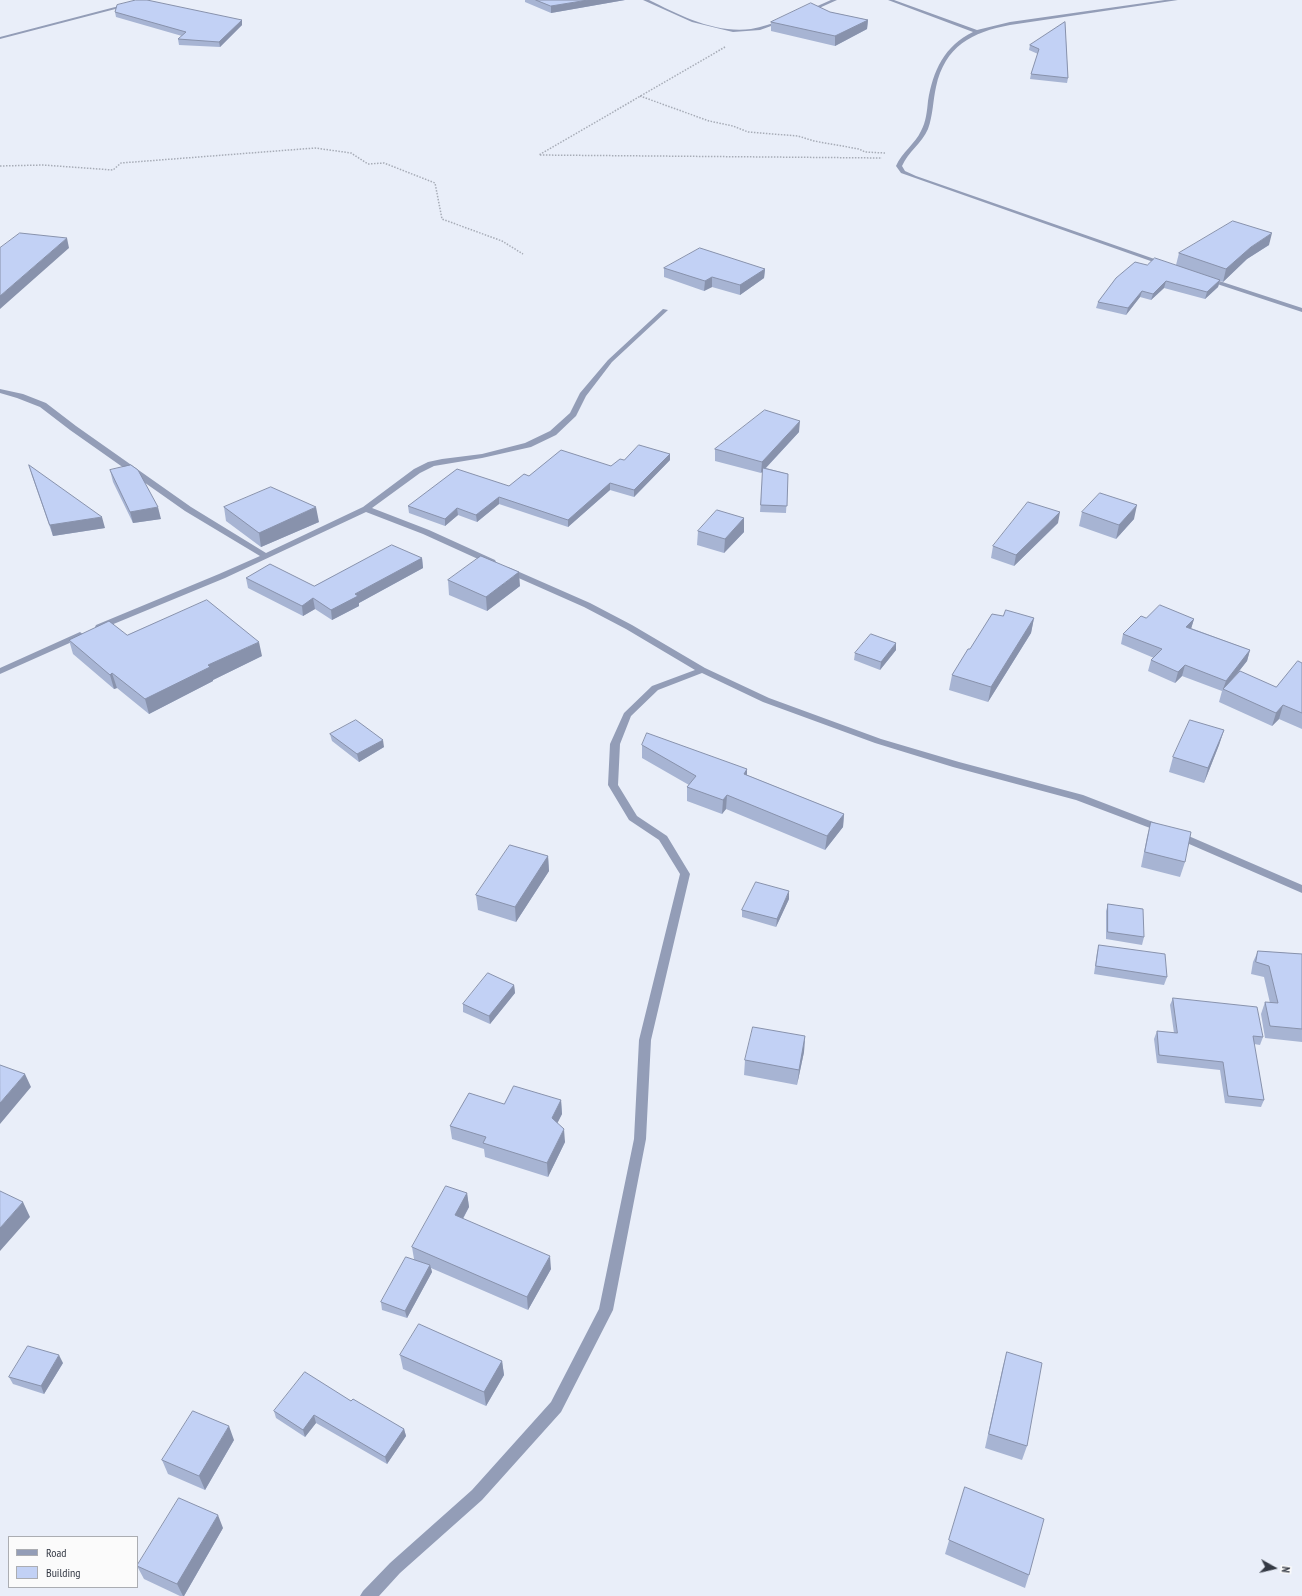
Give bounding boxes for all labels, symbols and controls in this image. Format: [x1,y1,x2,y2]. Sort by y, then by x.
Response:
legend [8,1536,138,1588]
text: Road [46,1545,66,1560]
north arrow [1254,1548,1294,1588]
text: Building [46,1565,81,1580]
text: N [1279,1566,1293,1574]

